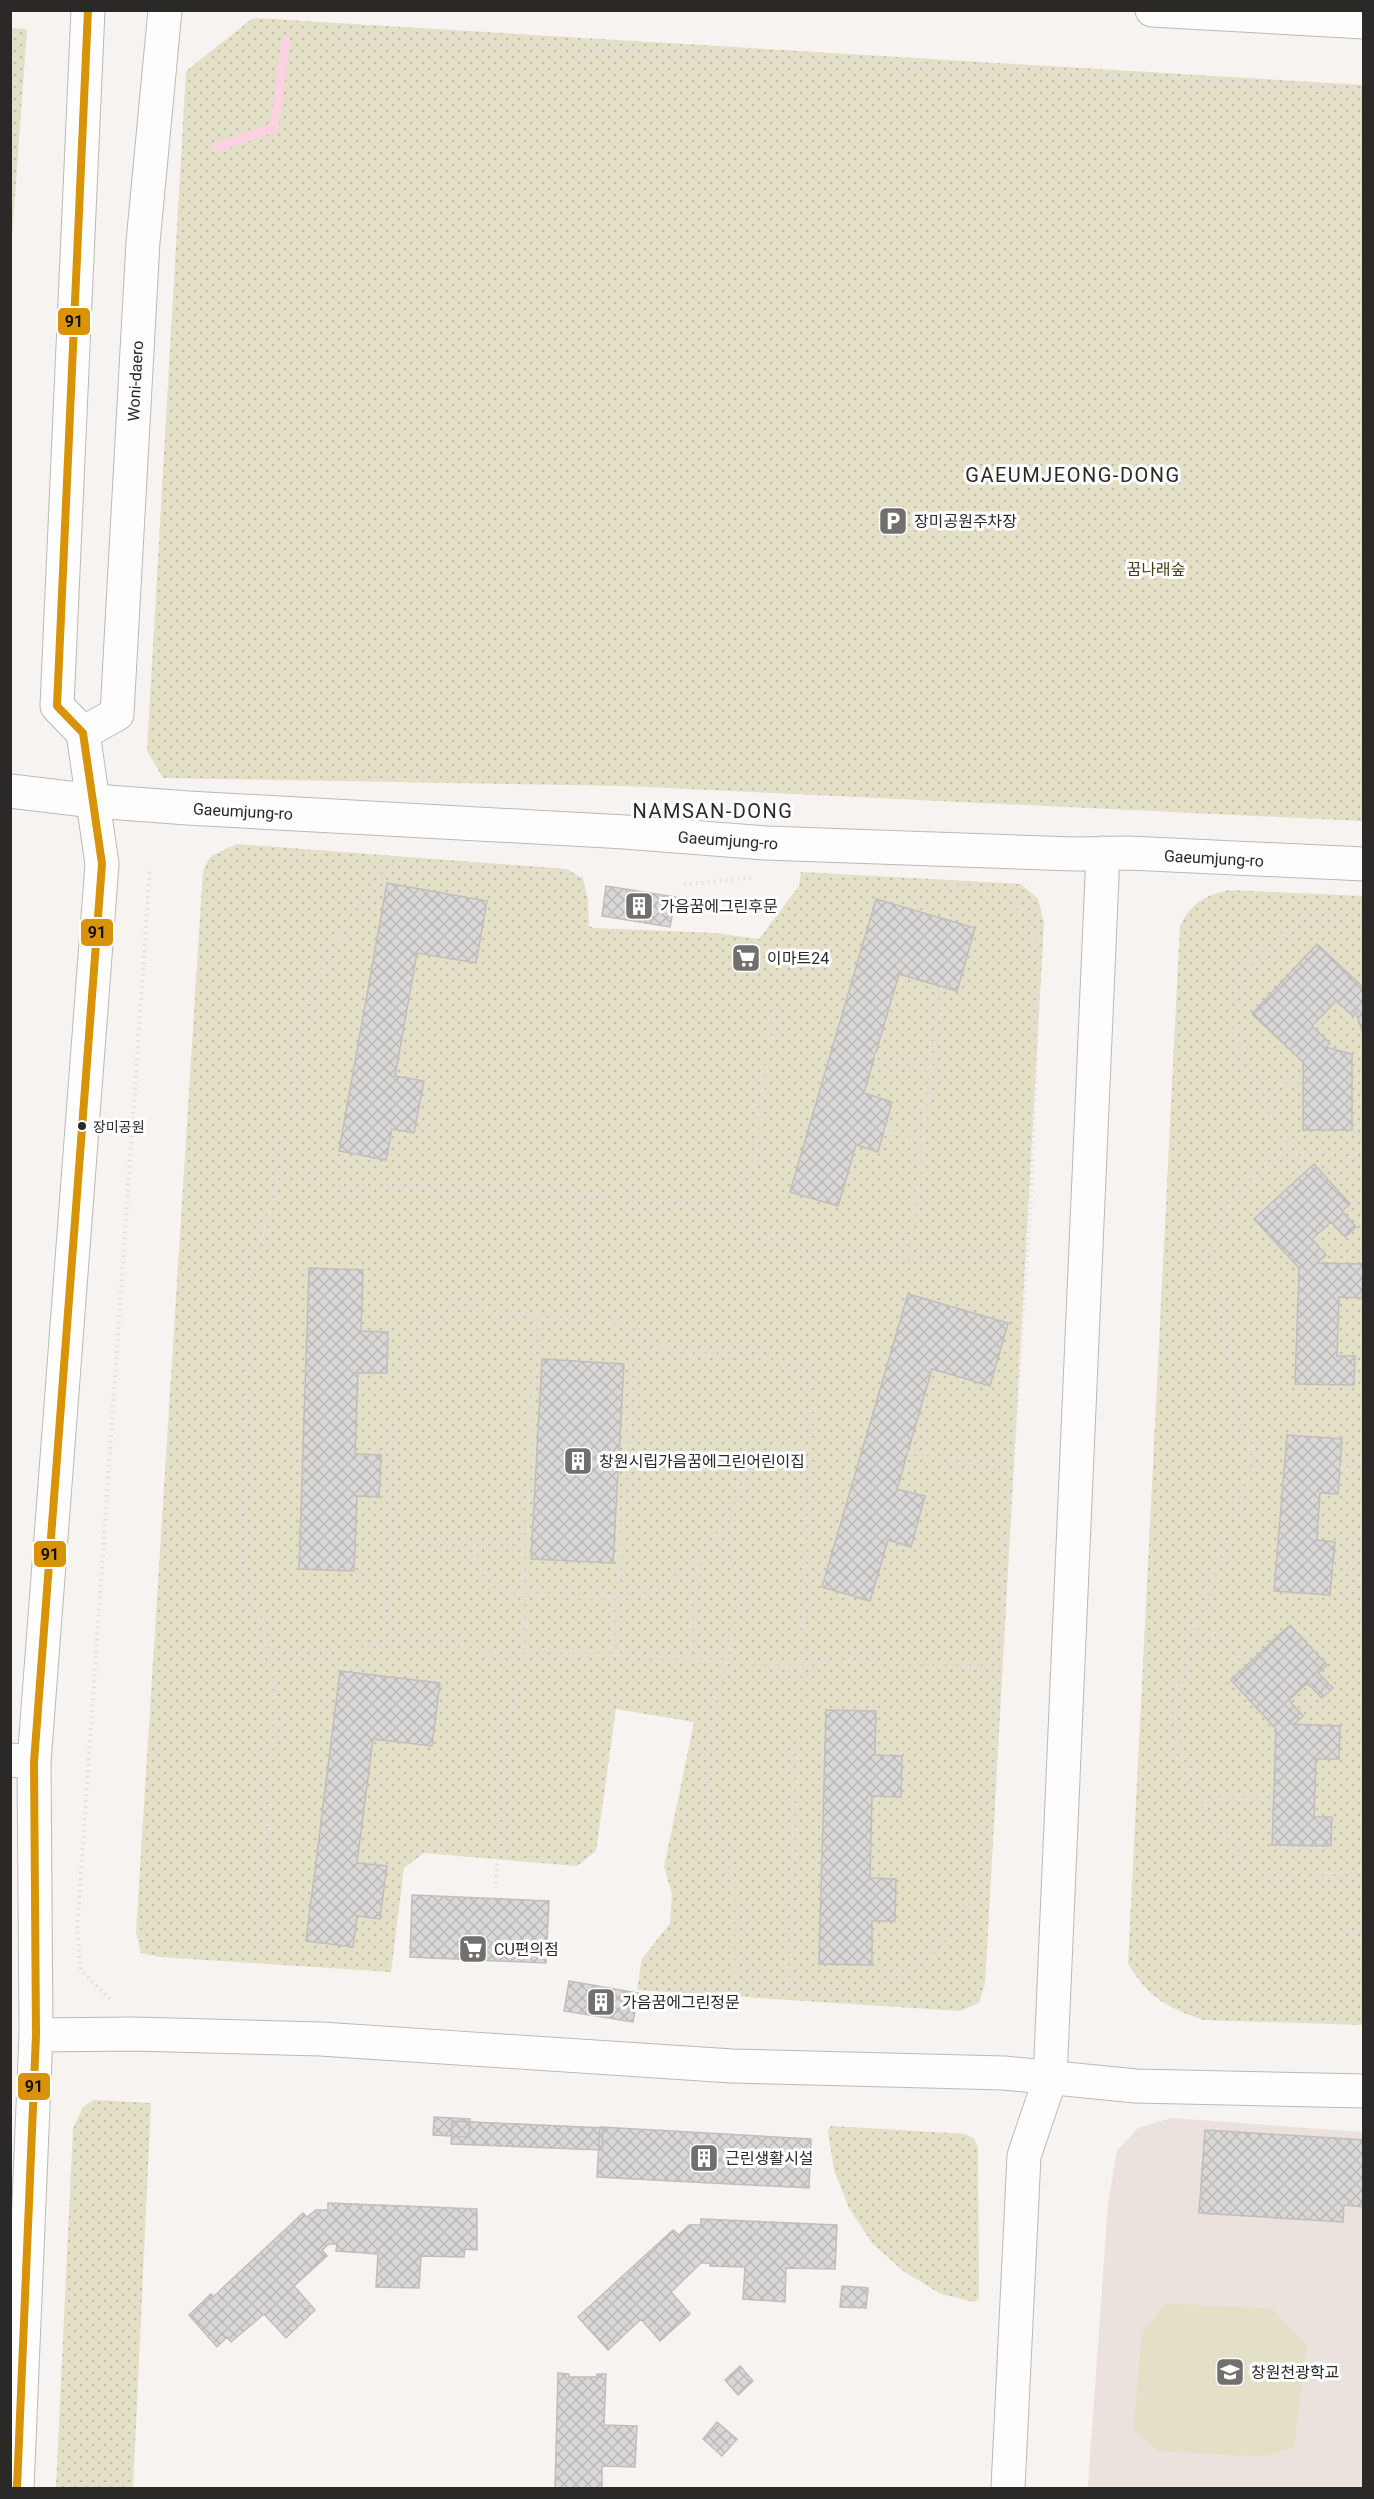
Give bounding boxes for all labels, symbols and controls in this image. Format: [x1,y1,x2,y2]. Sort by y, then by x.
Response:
line badge: 91 [57,307,91,336]
text: 91 [65,312,83,331]
street label: Woni-daero [124,340,147,422]
district label: GAEUMJEONG-DONG [965,463,1181,487]
parking icon: 장미공원주차장 [877,505,909,537]
place label: 장미공원주차장 [914,512,1017,531]
park label: 꿈나래숲 [1127,560,1185,579]
street label: Gaeumjung-ro [192,799,294,824]
district label: NAMSAN-DONG [633,799,793,823]
street label: Gaeumjung-ro [677,828,779,853]
street label: Gaeumjung-ro [1163,846,1265,871]
building icon: 가음꿈에그린후문 [623,890,655,922]
place label: 가음꿈에그린후문 [660,897,778,916]
line badge: 91 [80,918,114,947]
text: 91 [88,923,106,942]
supermarket icon: 이마트24 [730,942,762,974]
place label: 이마트24 [767,949,829,968]
place label: 장미공원 [93,1119,145,1135]
marker: 장미공원 [76,1120,88,1132]
building icon: 창원시립가음꿈에그린어린이집 [562,1445,594,1477]
place label: 창원시립가음꿈에그린어린이집 [599,1452,805,1471]
line badge: 91 [33,1540,67,1568]
text: 91 [41,1545,59,1564]
supermarket icon: CU편의점 [457,1933,489,1965]
place label: CU편의점 [494,1940,559,1959]
building icon: 가음꿈에그린정문 [585,1986,617,2018]
place label: 가음꿈에그린정문 [622,1993,740,2012]
line badge: 91 [17,2072,51,2101]
text: 91 [25,2077,43,2096]
building icon: 근린생활시설 [688,2142,720,2174]
place label: 근린생활시설 [725,2149,813,2168]
school or university icon: 창원천광학교 [1214,2356,1246,2388]
place label: 창원천광학교 [1251,2363,1339,2382]

